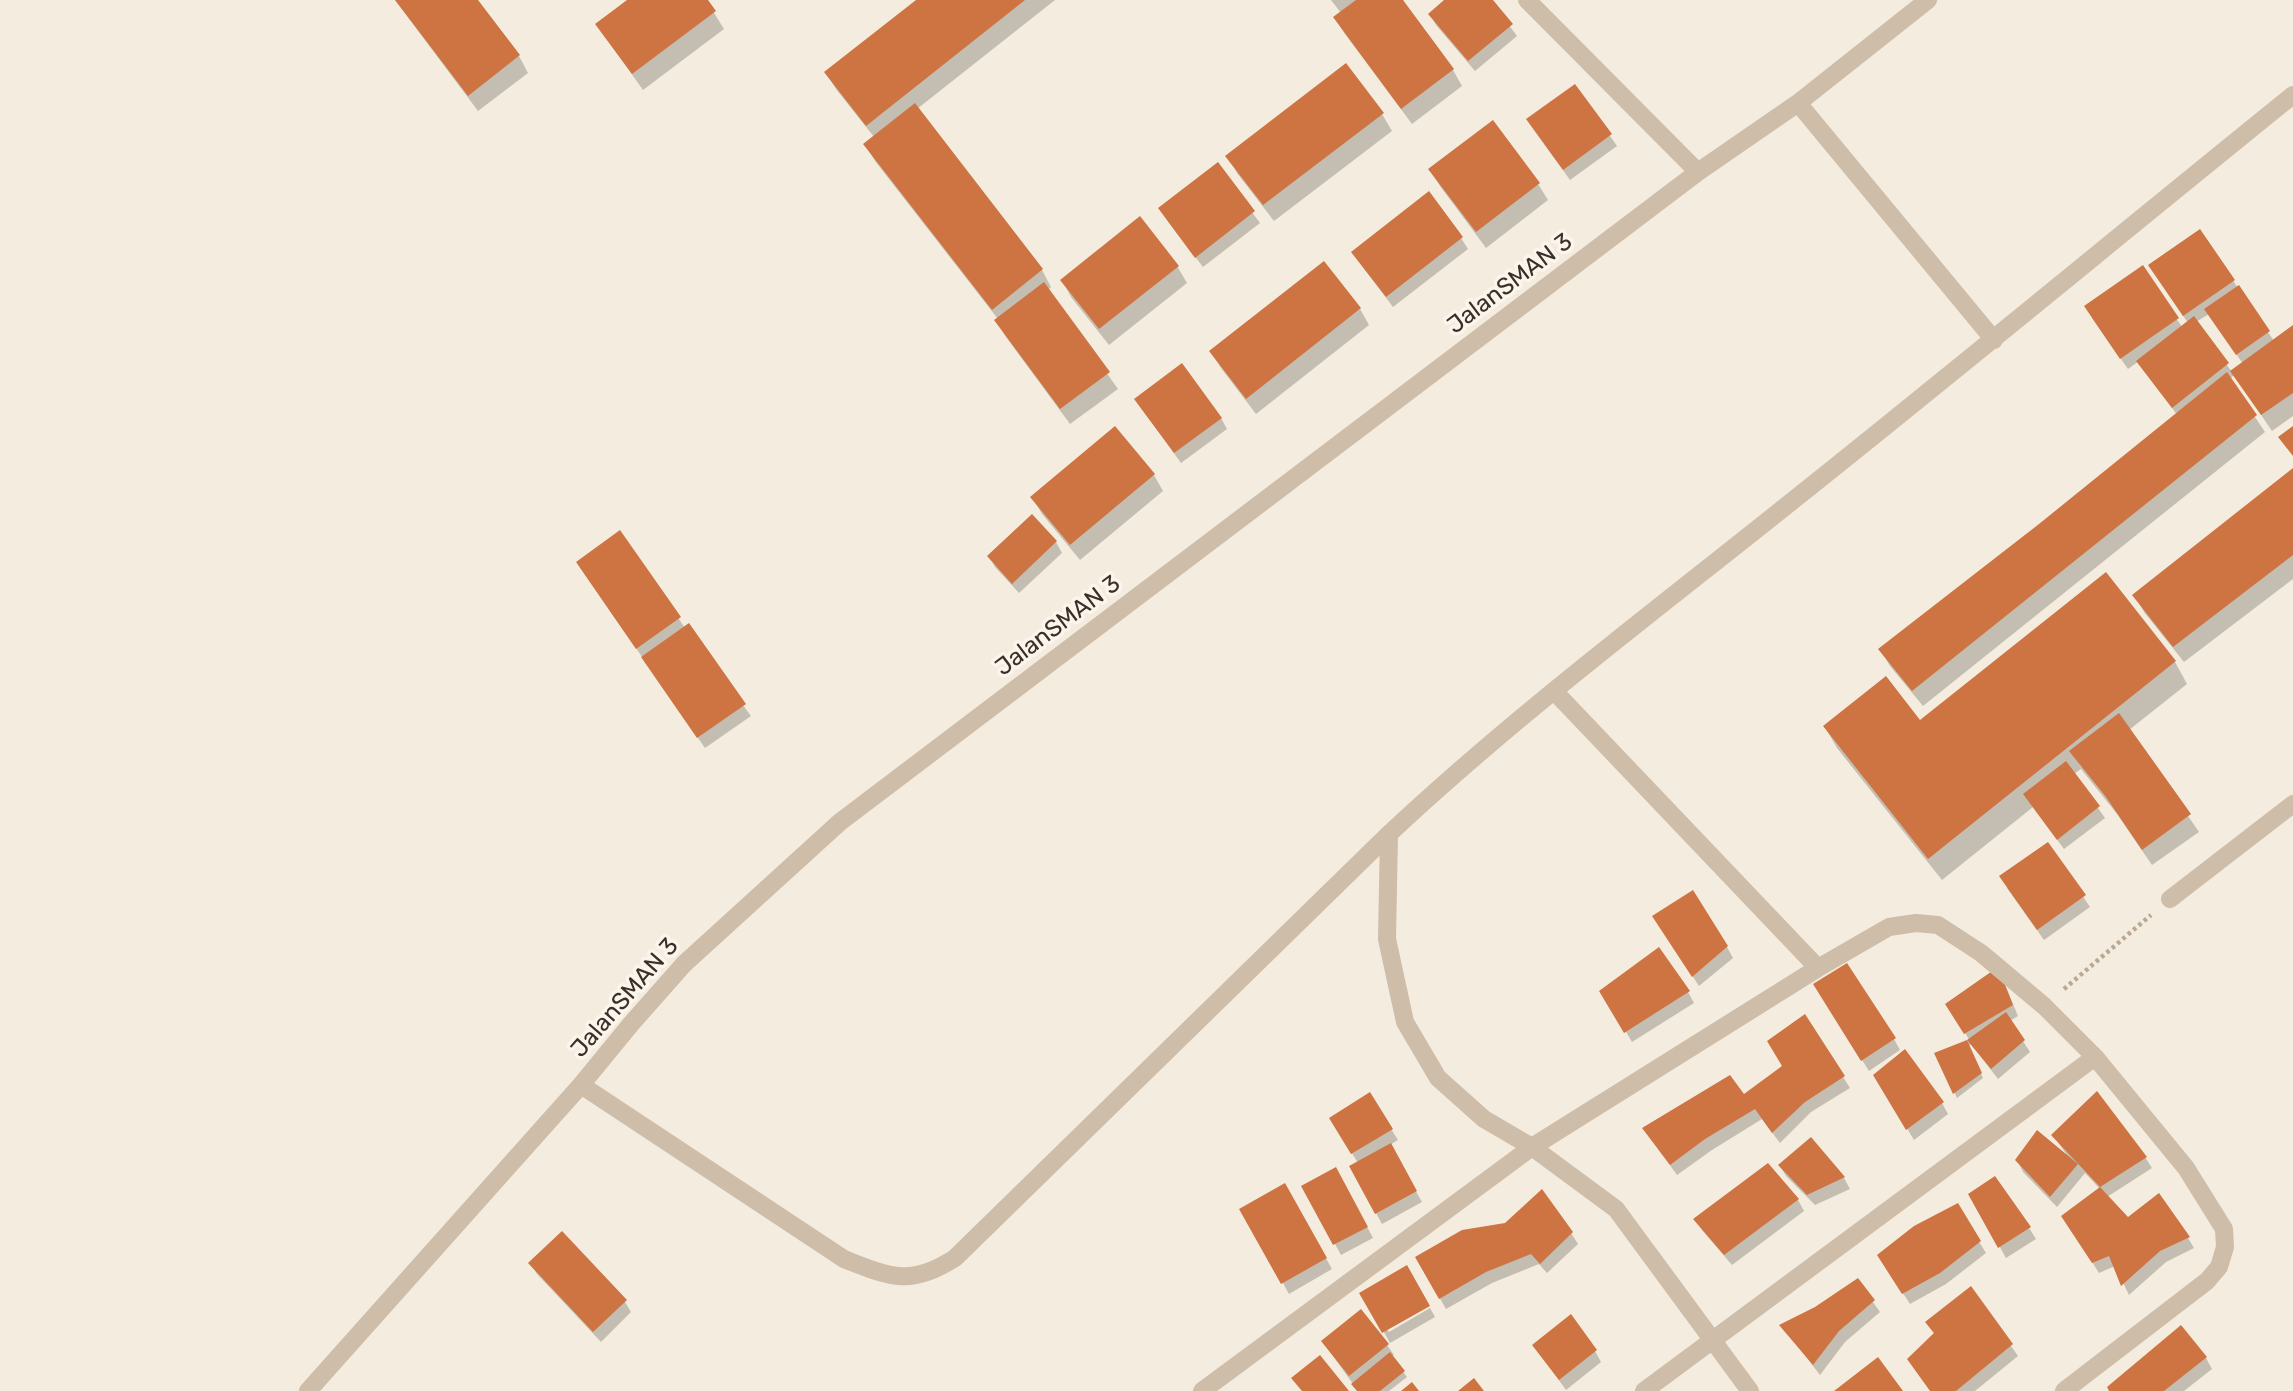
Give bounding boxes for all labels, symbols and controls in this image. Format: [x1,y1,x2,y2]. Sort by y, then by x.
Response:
street label: JalanSMAN 3 [1442,228,1578,340]
street label: JalanSMAN 3 [990,570,1126,682]
street label: JalanSMAN 3 [565,932,685,1064]

